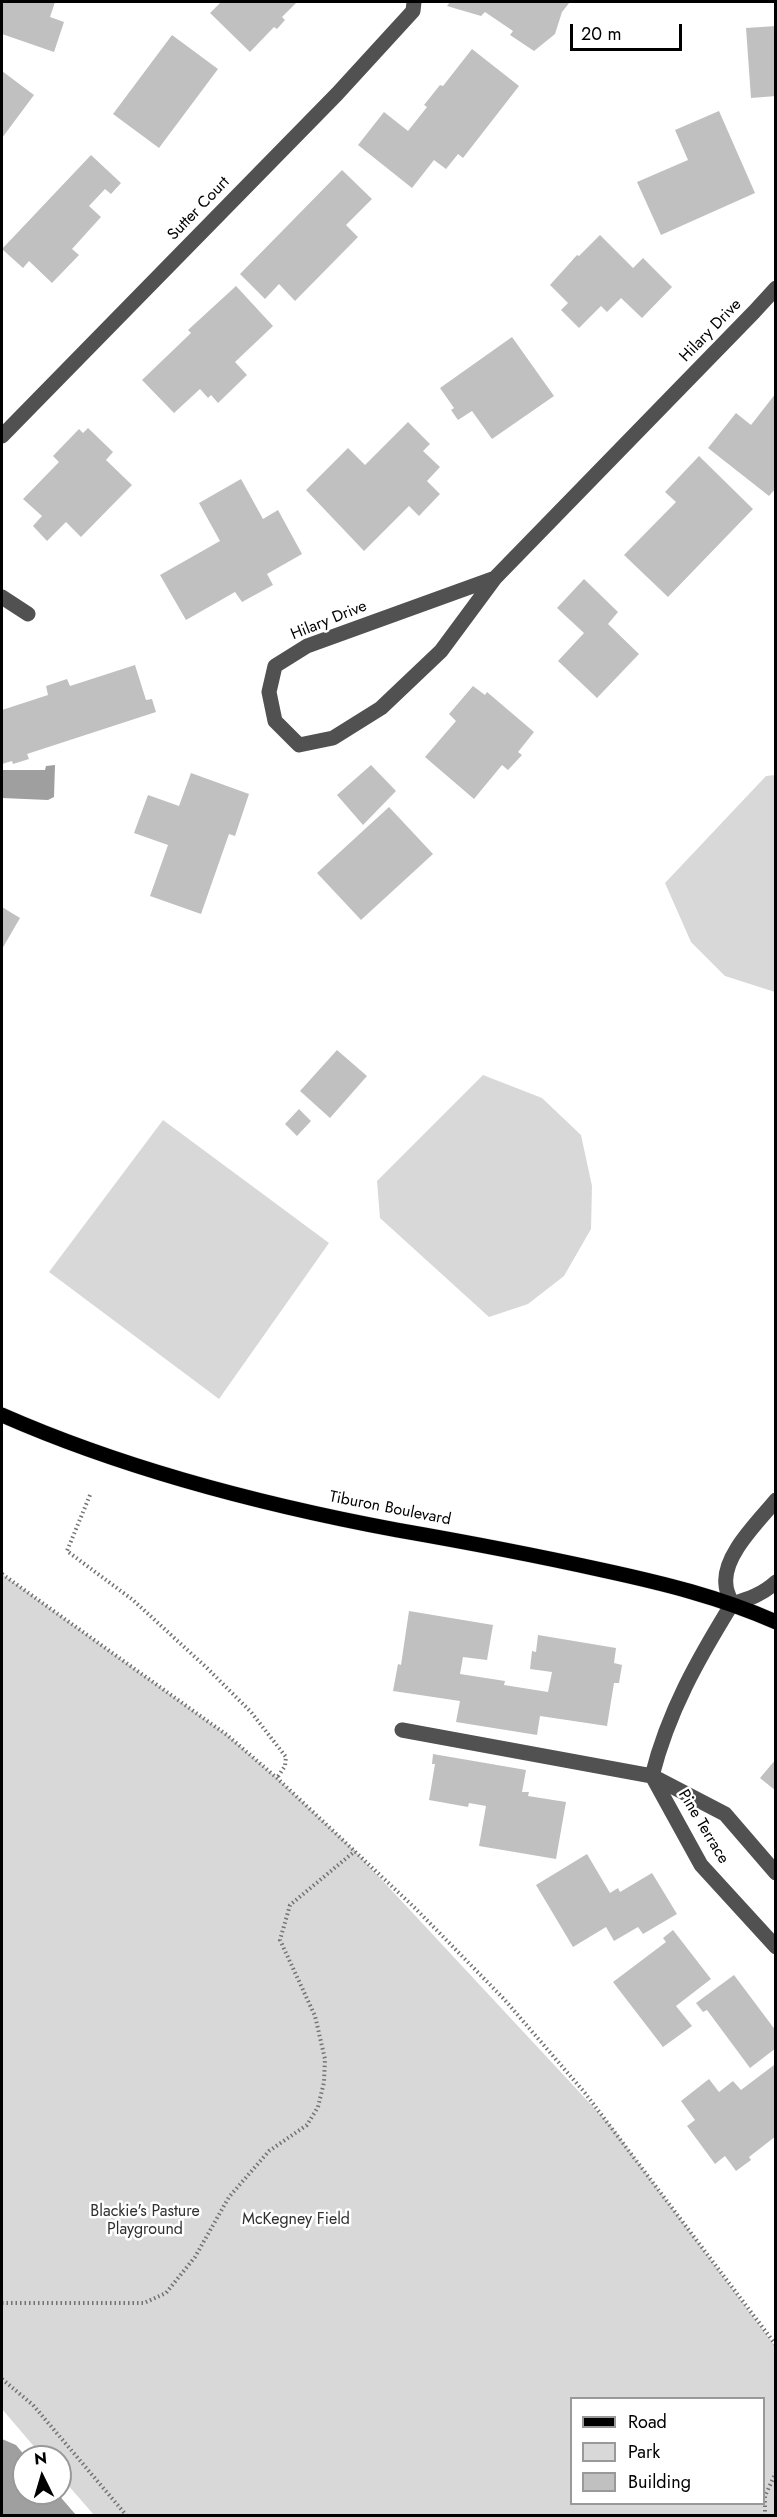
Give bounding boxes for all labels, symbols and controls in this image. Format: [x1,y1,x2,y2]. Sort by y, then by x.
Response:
scale bar [573,12,686,50]
text: 20 m [581,21,621,47]
street label: Sutter Court [164,173,234,245]
street label: Hilary Drive [676,295,746,367]
street label: Hilary Drive [288,597,370,645]
street label: Tiburon Boulevard [328,1488,452,1530]
street label: Pine Terrace [673,1786,733,1868]
park label: Blackie's Pasture Playground [90,2202,200,2240]
park label: McKegney Field [242,2210,350,2230]
legend [570,2397,765,2505]
text: Road [628,2409,667,2435]
text: Park [628,2439,660,2465]
north arrow [12,2445,72,2505]
text: N [33,2447,48,2471]
text: Building [628,2469,691,2495]

